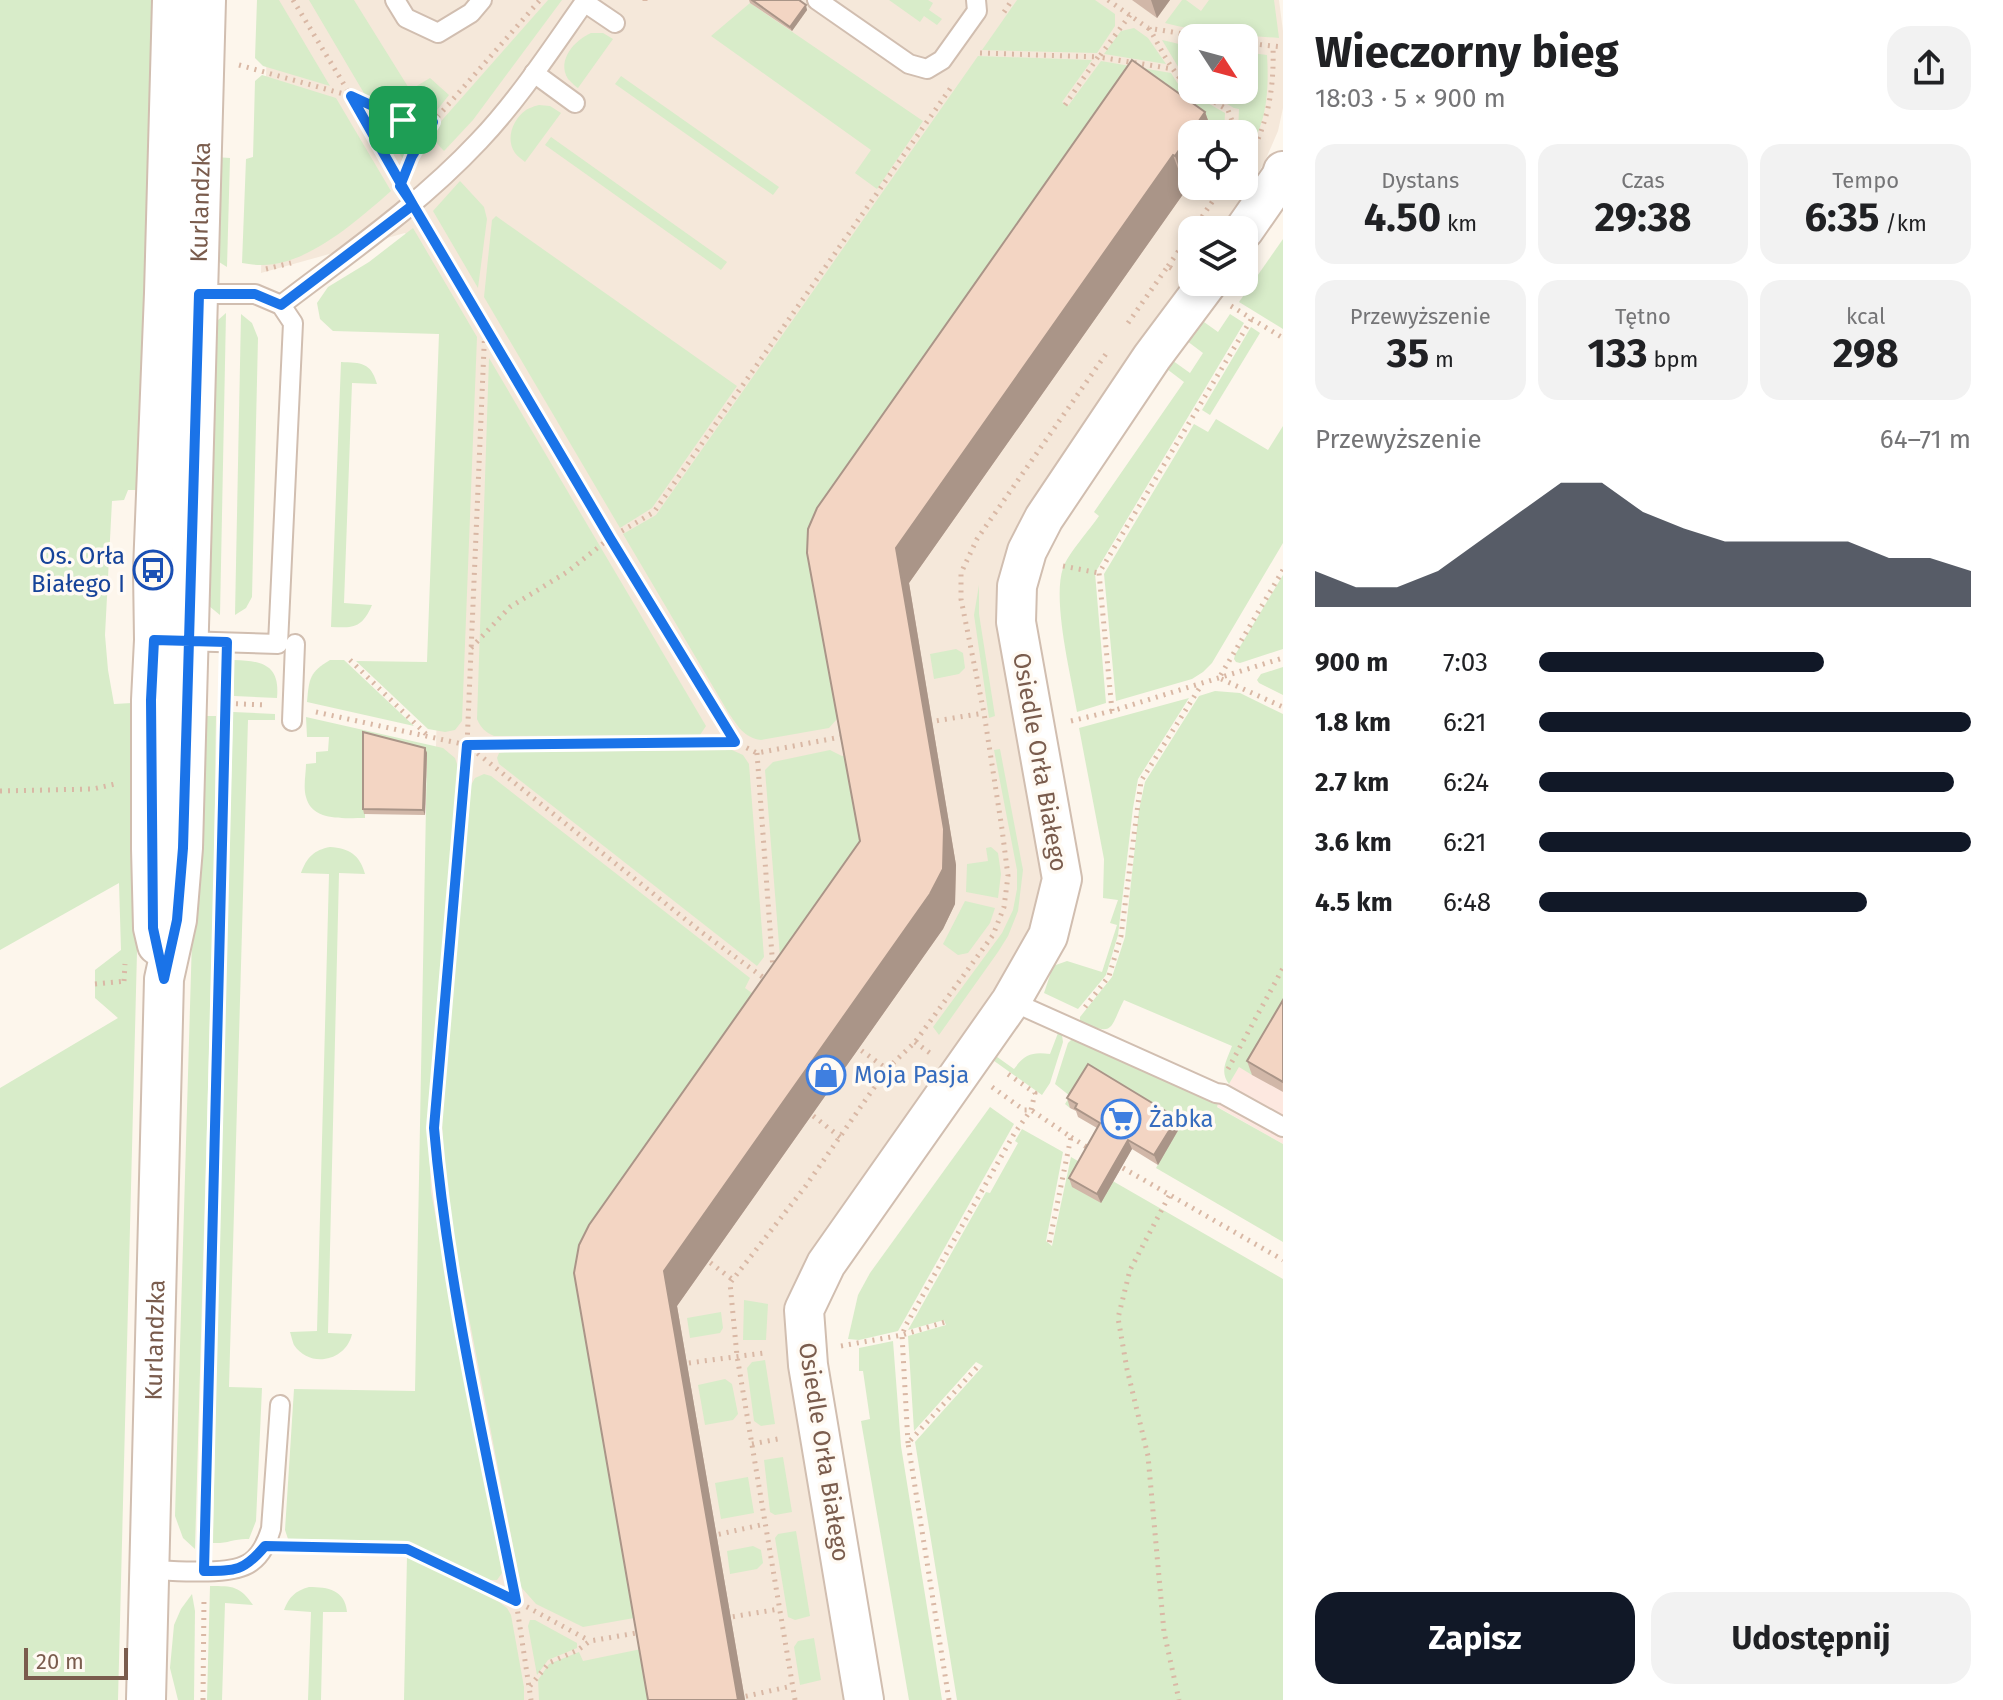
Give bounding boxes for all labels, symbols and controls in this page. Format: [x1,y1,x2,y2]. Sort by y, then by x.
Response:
north arrow [1178,24,1258,104]
map controls [1178,24,1258,296]
text: Wieczorny bieg [1315,26,1619,79]
button: share [1887,26,1971,110]
text: 18:03 · 5 × 900 m [1315,83,1506,114]
pin [369,86,437,154]
icon: arrive [381,98,425,142]
button: locate [1178,120,1258,200]
street label: Kurlandzka [185,141,216,263]
text: Dystans [1381,167,1459,194]
text: Czas [1621,167,1665,194]
text: Tempo [1832,167,1899,194]
text: 4.50 [1364,194,1441,242]
text: 29:38 [1595,194,1691,242]
text: 6:35 [1804,194,1879,242]
text: km [1441,210,1477,237]
text: /km [1879,210,1927,237]
button: layers [1178,216,1258,296]
text: Przewyższenie [1350,303,1491,330]
text: Tętno [1615,303,1671,330]
text: kcal [1846,303,1885,330]
text: 35 [1387,330,1429,378]
text: 133 [1587,330,1648,378]
text: 298 [1833,330,1899,378]
text: m [1429,346,1454,373]
text: bpm [1648,346,1698,373]
text: Przewyższenie [1315,424,1482,455]
text: 64–71 m [1880,424,1971,455]
place label: Os. Orła Białego I [31,542,125,598]
bus stop icon: Os. Orła Białego I [132,549,174,591]
text: 900 m [1315,647,1388,678]
text: 7:03 [1443,647,1488,678]
street label: Osiedle Orła Białego [1007,651,1073,873]
text: 1.8 km [1315,707,1391,738]
text: 6:21 [1443,707,1487,738]
text: 2.7 km [1315,767,1389,798]
text: 6:24 [1443,767,1489,798]
text: 3.6 km [1315,827,1392,858]
text: 6:21 [1443,827,1487,858]
text: 4.5 km [1315,887,1393,918]
text: 6:48 [1443,887,1491,918]
shop icon: Moja Pasja [805,1054,847,1096]
place label: Moja Pasja [854,1061,969,1089]
supermarket icon: Żabka [1100,1098,1142,1140]
place label: Żabka [1149,1105,1213,1133]
street label: Kurlandzka [139,1279,170,1401]
street label: Osiedle Orła Białego [793,1340,855,1564]
button: Zapisz [1315,1592,1635,1684]
button: Udostępnij [1651,1592,1971,1684]
scale bar [24,1644,128,1680]
text: 20 m [36,1648,84,1675]

